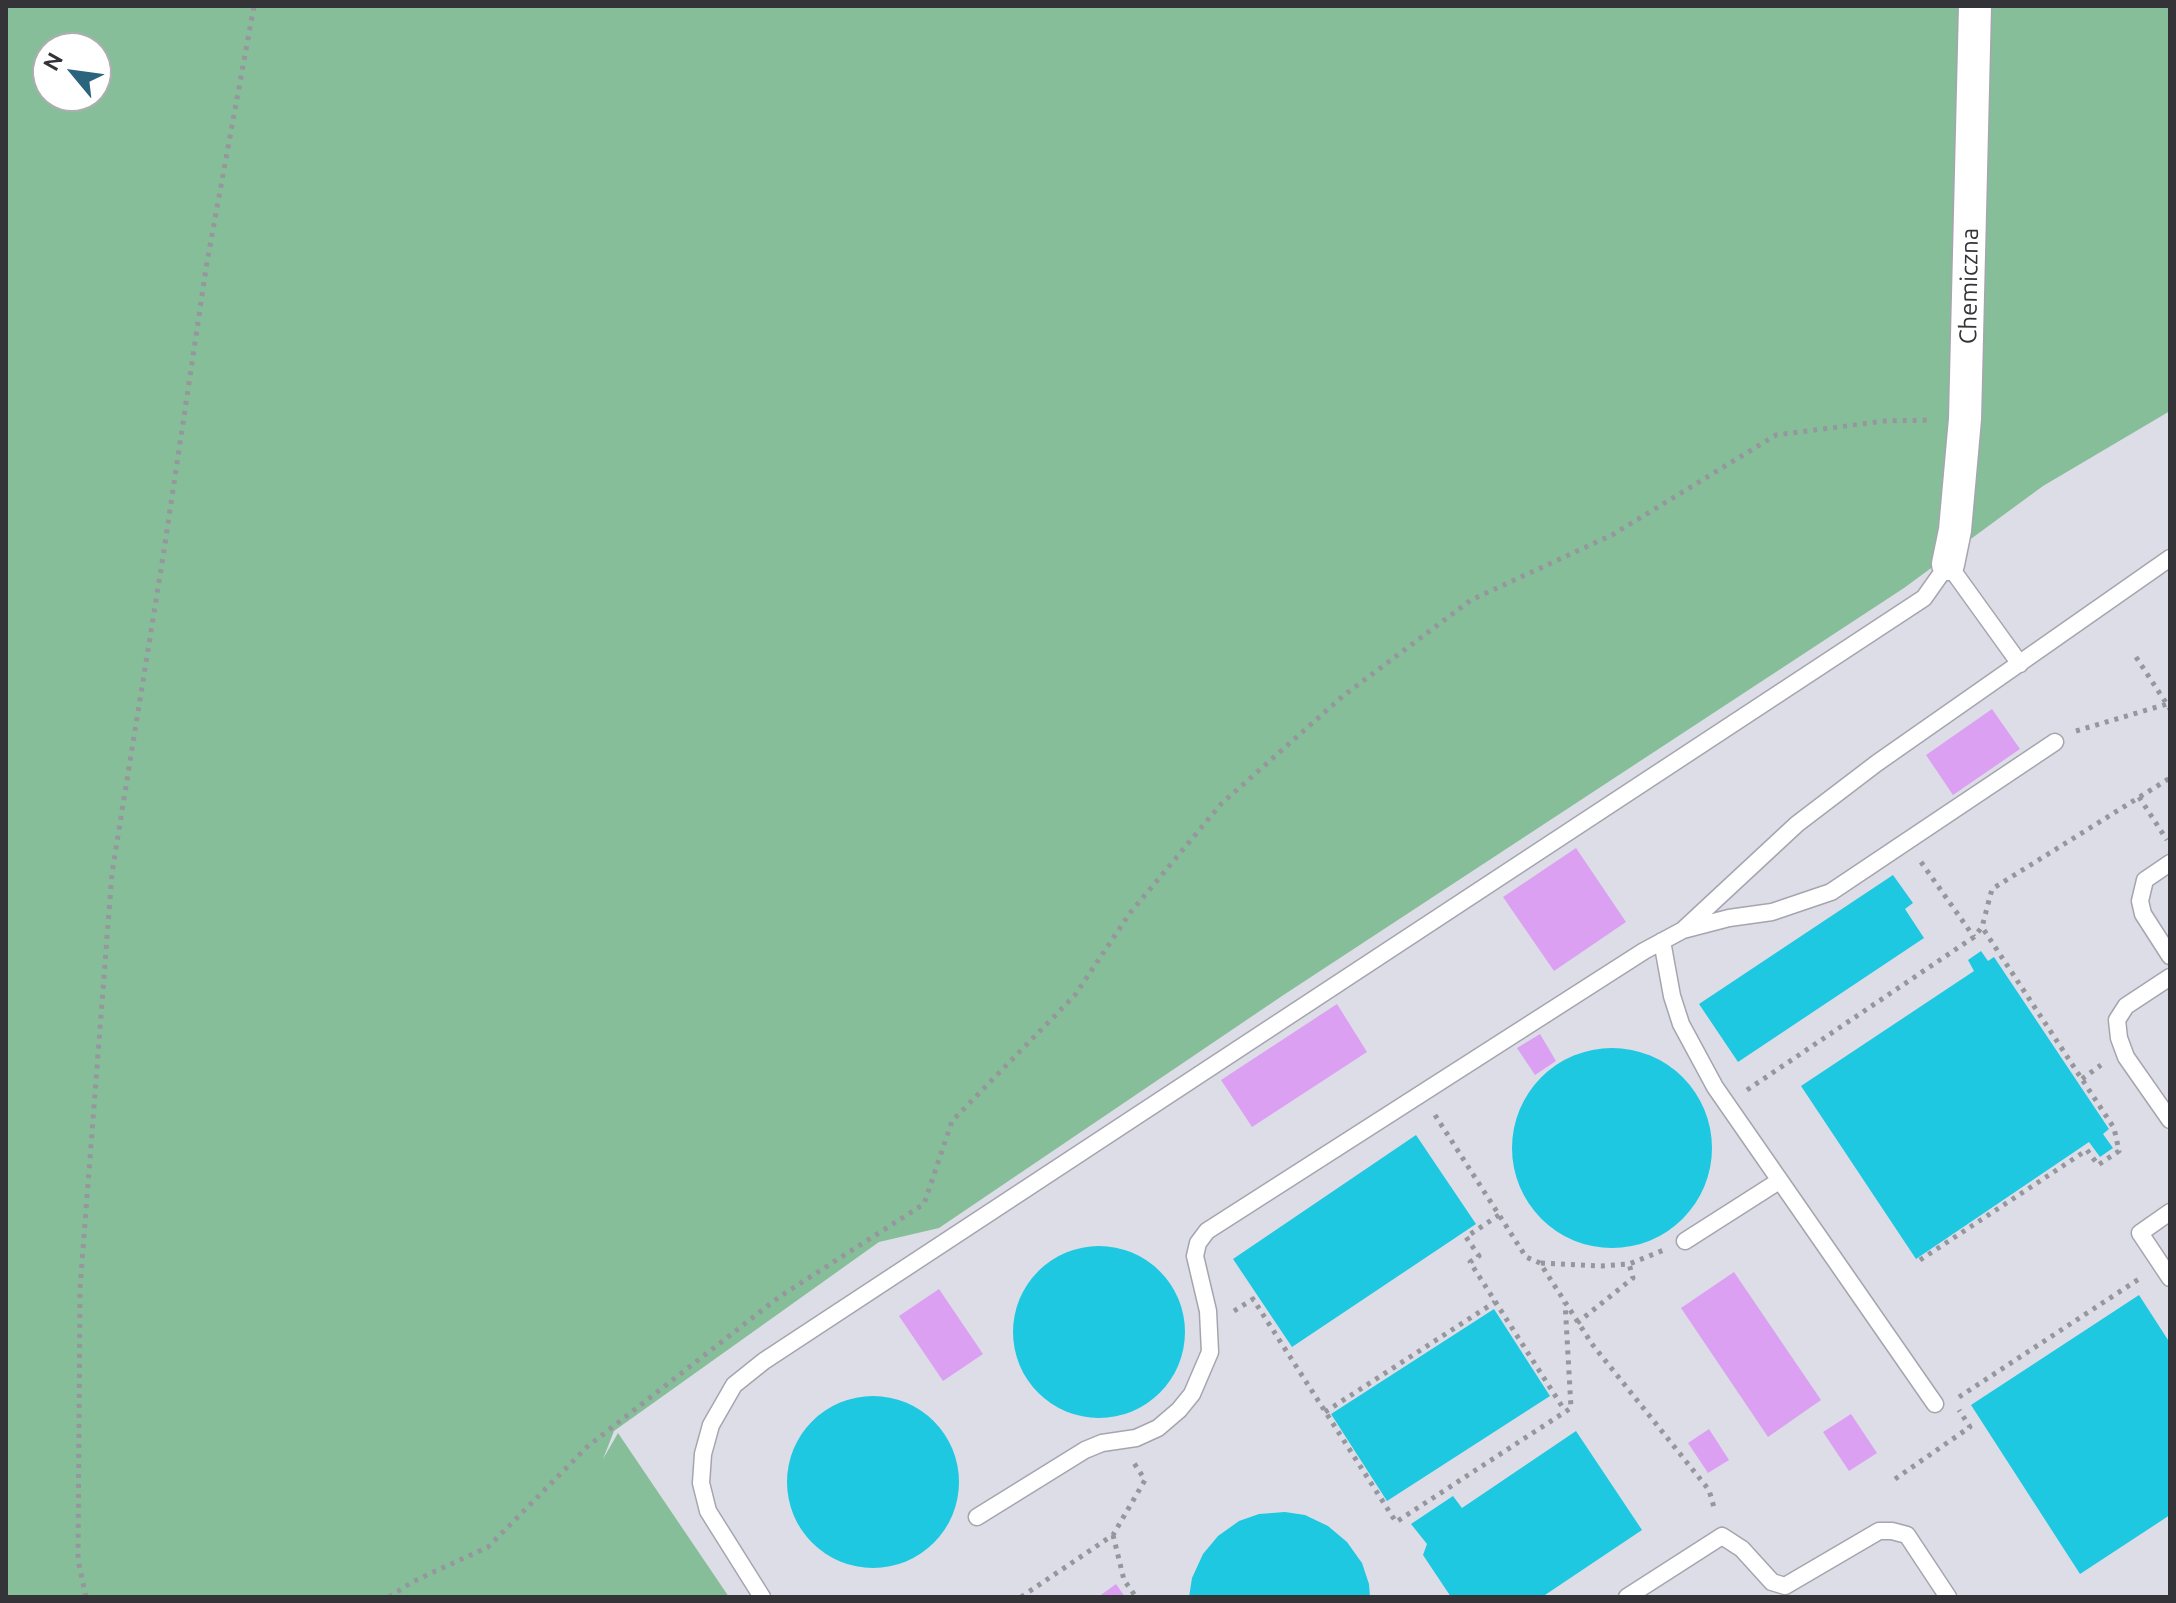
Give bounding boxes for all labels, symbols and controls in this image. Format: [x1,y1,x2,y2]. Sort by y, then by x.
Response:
north arrow [32,32,112,112]
text: N [37,48,67,74]
street label: Chemiczna [1954,228,1984,344]

